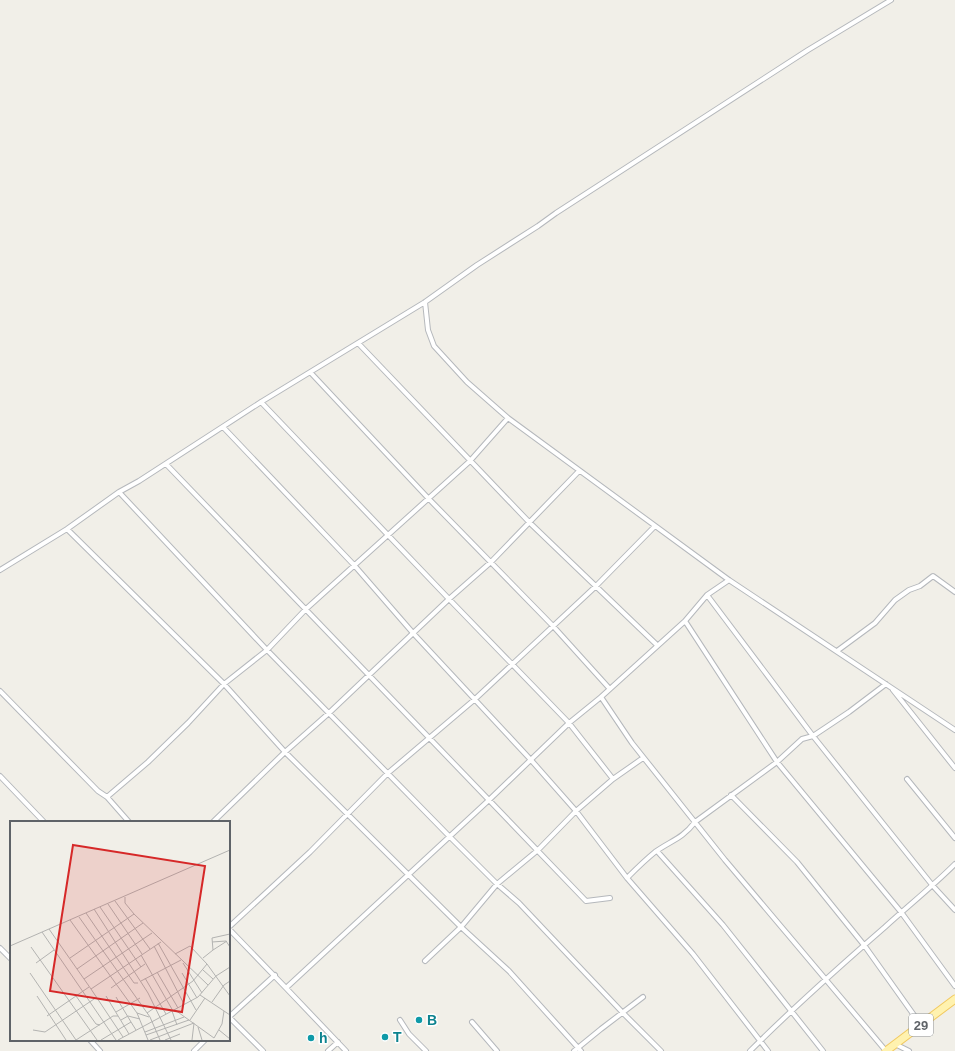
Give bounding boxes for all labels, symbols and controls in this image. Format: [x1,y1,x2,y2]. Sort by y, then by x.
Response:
inset map [10,821,230,1041]
place label: B [427,1012,437,1028]
road number: 29 [909,1014,933,1036]
marker: B [414,1015,424,1025]
place label: T [393,1029,402,1045]
place label: h [319,1030,328,1046]
marker: T [380,1032,390,1042]
marker: h [306,1033,316,1043]

